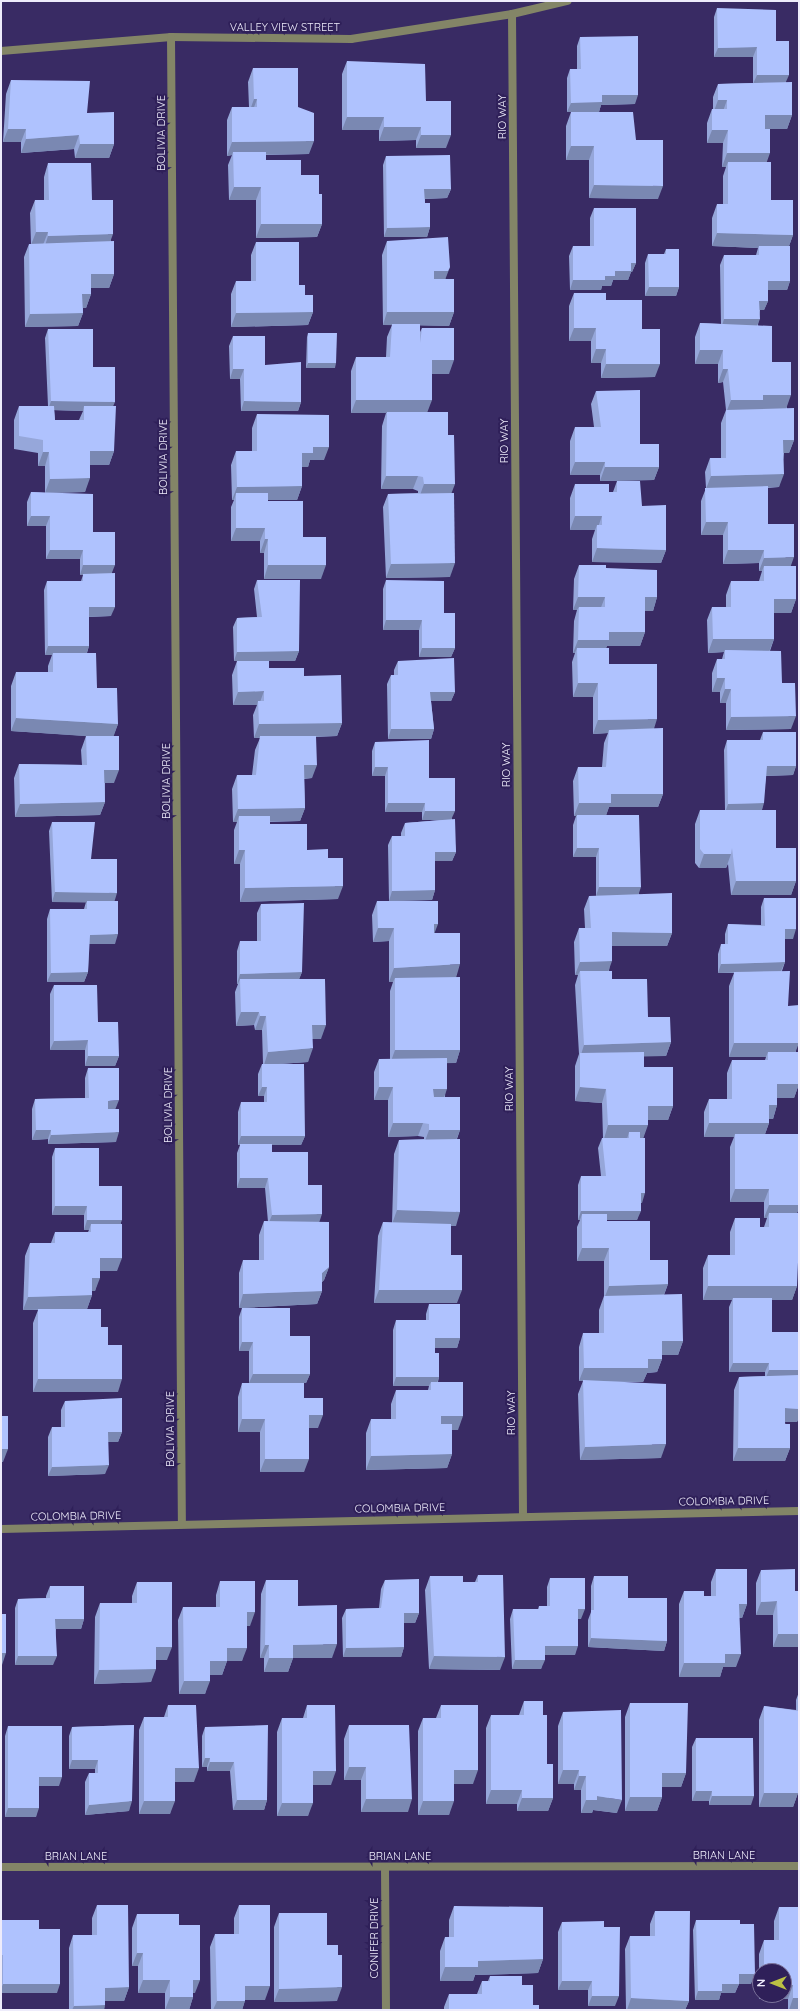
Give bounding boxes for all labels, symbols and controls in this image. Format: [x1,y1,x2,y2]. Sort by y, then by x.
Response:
street label: VALLEY VIEW STREET [230,20,340,34]
street label: BOLIVIA DRIVE [154,95,168,171]
street label: RIO WAY [495,95,509,139]
street label: BOLIVIA DRIVE [156,419,170,495]
street label: RIO WAY [497,419,511,463]
street label: BOLIVIA DRIVE [159,743,173,819]
street label: RIO WAY [499,743,513,787]
street label: BOLIVIA DRIVE [161,1067,175,1143]
street label: RIO WAY [502,1067,516,1111]
street label: BOLIVIA DRIVE [163,1391,177,1467]
street label: RIO WAY [504,1391,518,1435]
street label: COLOMBIA DRIVE [679,1494,769,1508]
street label: COLOMBIA DRIVE [355,1501,445,1515]
street label: COLOMBIA DRIVE [31,1509,121,1523]
street label: BRIAN LANE [693,1848,755,1862]
street label: BRIAN LANE [45,1849,107,1863]
street label: BRIAN LANE [369,1849,431,1863]
street label: CONIFER DRIVE [367,1898,381,1978]
north arrow [752,1963,792,2003]
text: N [754,1979,768,1987]

